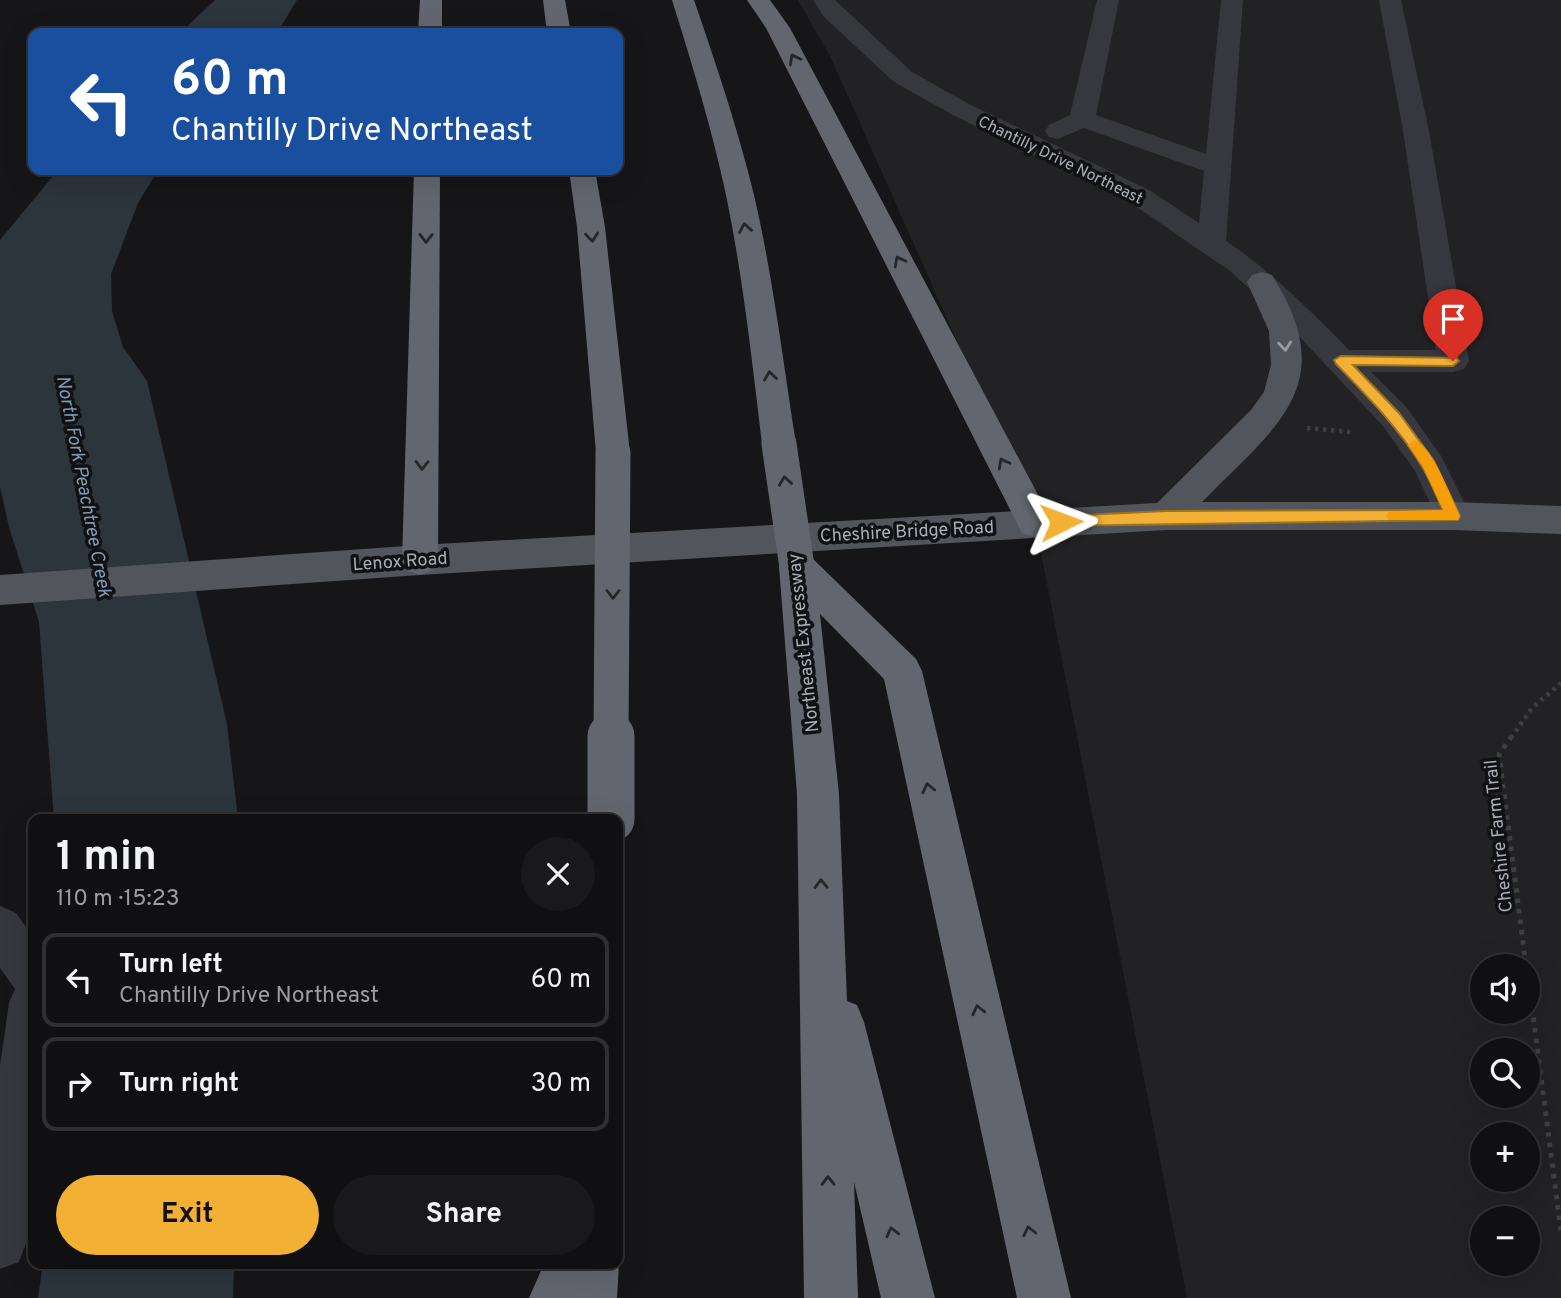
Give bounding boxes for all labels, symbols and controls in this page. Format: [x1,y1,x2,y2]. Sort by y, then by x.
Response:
text: 60 m [171,51,289,113]
one-way arrow [788,54,802,66]
icon: left [56,56,147,147]
text: Chantilly Drive Northeast [171,112,533,152]
street label: Chantilly Drive Northeast [974,112,1146,209]
one-way arrow [739,222,754,234]
one-way arrow [585,231,600,243]
one-way arrow [418,233,434,244]
one-way arrow [893,255,907,268]
pin [1423,289,1483,361]
icon: arrive [1434,300,1472,338]
one-way arrow [1278,340,1293,352]
one-way arrow [762,370,777,382]
water label: North Fork Peachtree Creek [50,374,116,600]
one-way arrow [998,457,1012,470]
one-way arrow [414,461,430,471]
one-way arrow [777,475,792,487]
position arrow [1024,485,1098,559]
street label: Cheshire Bridge Road [819,516,995,549]
street label: Lenox Road [352,548,448,577]
street label: Northeast Expressway [784,552,825,734]
one-way arrow [605,590,621,600]
street label: Cheshire Farm Trail [1480,758,1519,913]
one-way arrow [922,782,937,794]
text: 1 min [56,832,157,885]
button: close [521,837,595,911]
one-way arrow [813,878,828,889]
text: 110 m · 15:23 [56,885,180,914]
text: Turn left [119,949,223,982]
map controls [1470,954,1540,1276]
button: sound [1470,954,1540,1024]
icon: left [60,961,98,999]
text: 60 m [531,964,591,997]
text: Chantilly Drive Northeast [119,982,379,1011]
one-way arrow [972,1004,987,1016]
button: search [1470,1038,1540,1108]
icon: right [60,1065,98,1103]
text: Turn right [119,1068,239,1101]
text: 30 m [531,1068,591,1101]
button: + [1470,1122,1540,1192]
button: Exit [56,1175,319,1255]
button: Share [333,1175,595,1255]
one-way arrow [820,1175,836,1186]
button: − [1470,1206,1540,1276]
one-way arrow [1022,1225,1037,1237]
one-way arrow [886,1226,900,1238]

